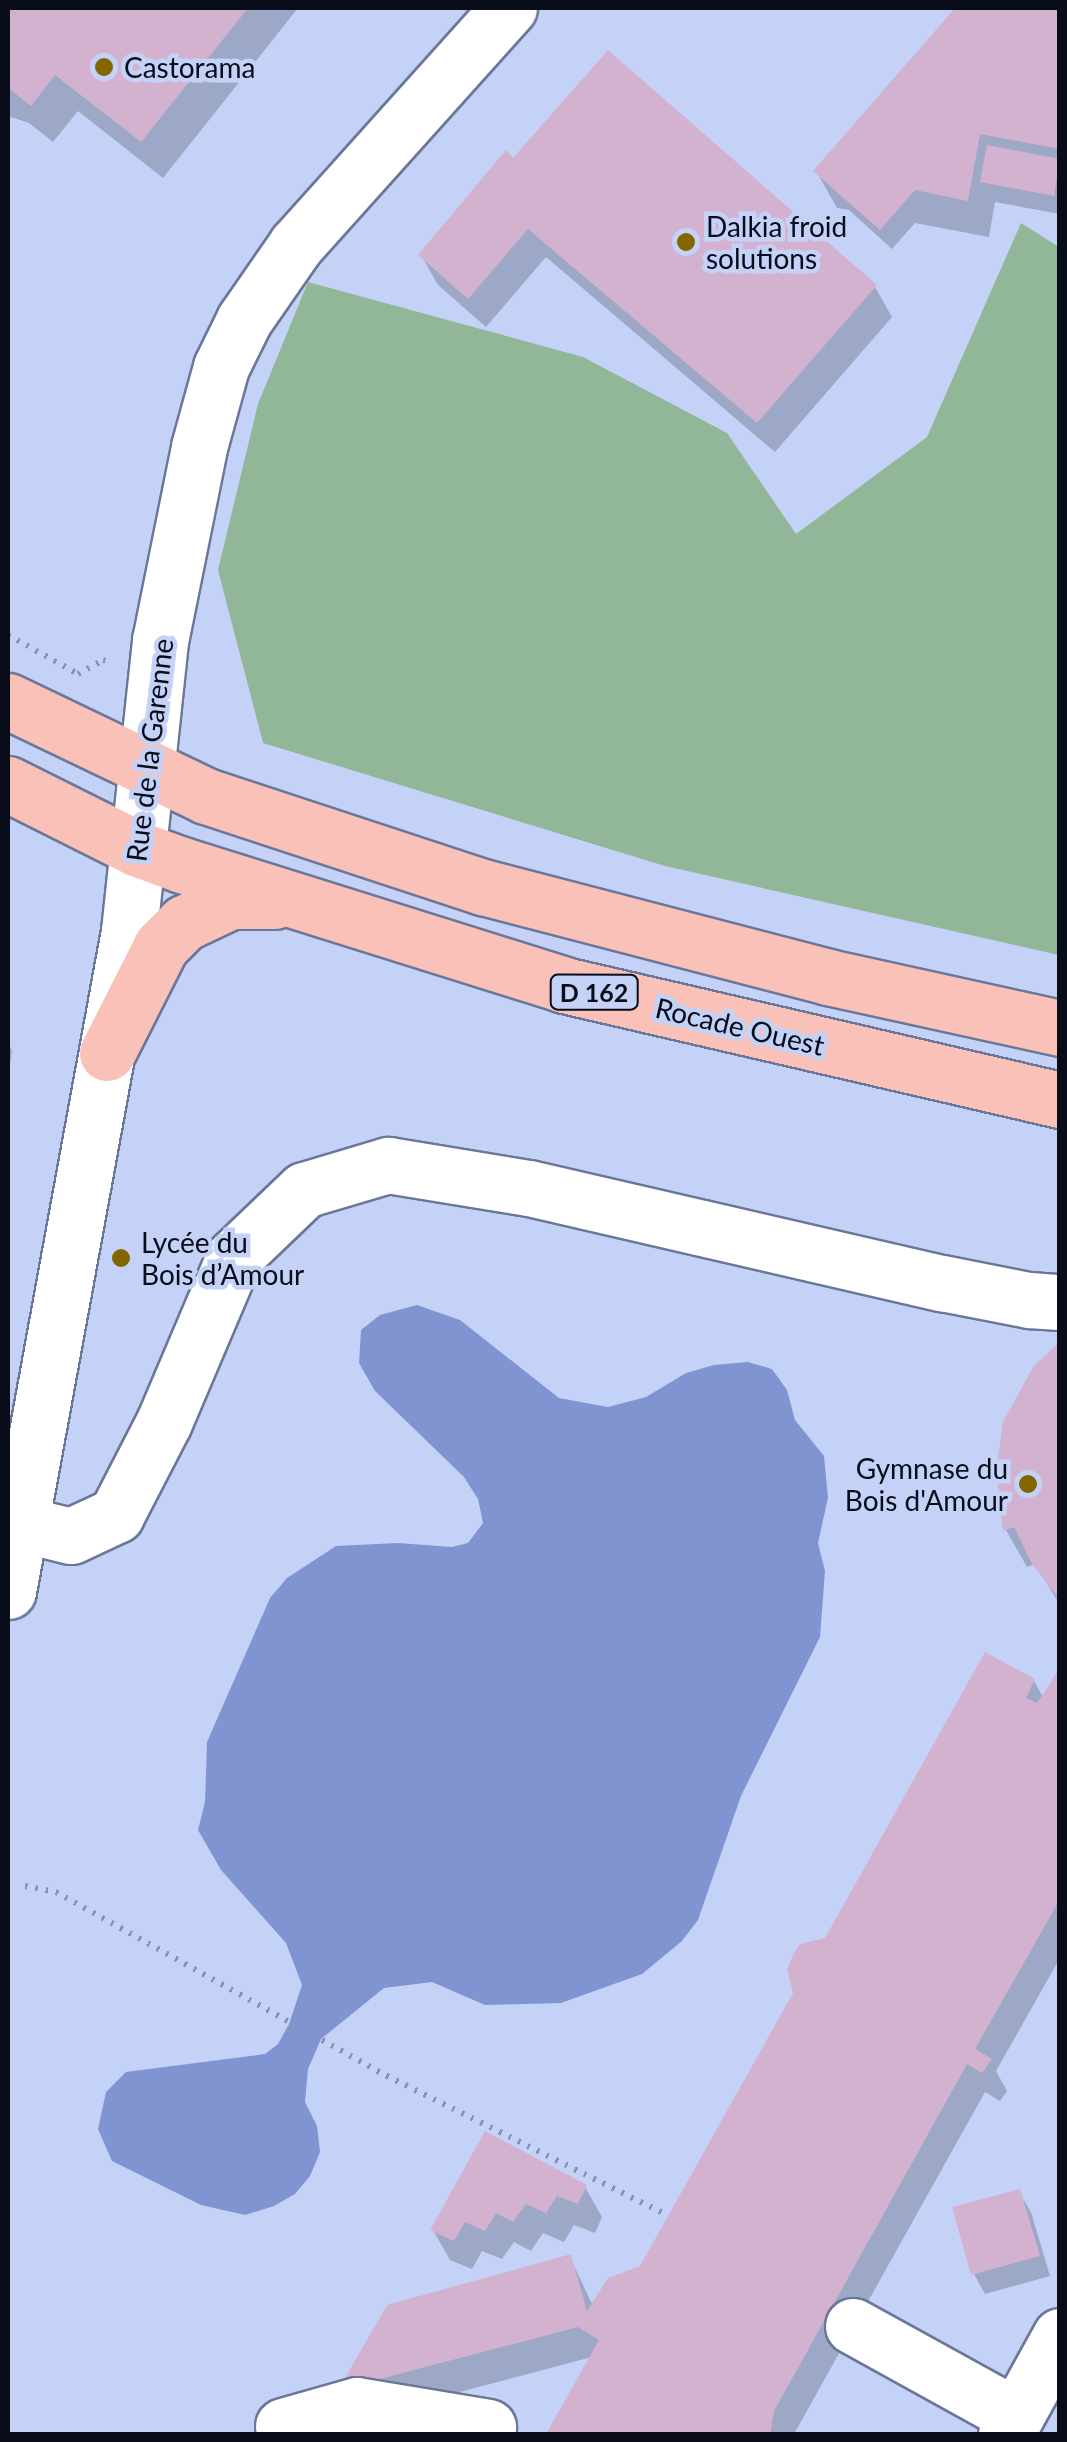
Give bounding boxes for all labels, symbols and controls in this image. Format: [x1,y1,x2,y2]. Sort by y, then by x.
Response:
place label: Castorama [124,50,255,84]
marker: Castorama [93,56,115,78]
place label: Dalkia froid solutions [706,209,847,275]
marker: Dalkia froid solutions [675,231,697,253]
street label: Rue de la Garenne [119,637,179,863]
road number: D 162 [549,972,639,1012]
street label: Rocade Ouest [652,990,828,1062]
place label: Lycée du Bois d’Amour [141,1225,304,1291]
marker: Lycée du Bois d’Amour [110,1247,132,1269]
place label: Gymnase du Bois d'Amour [845,1451,1008,1517]
marker: Gymnase du Bois d'Amour [1017,1473,1039,1495]

